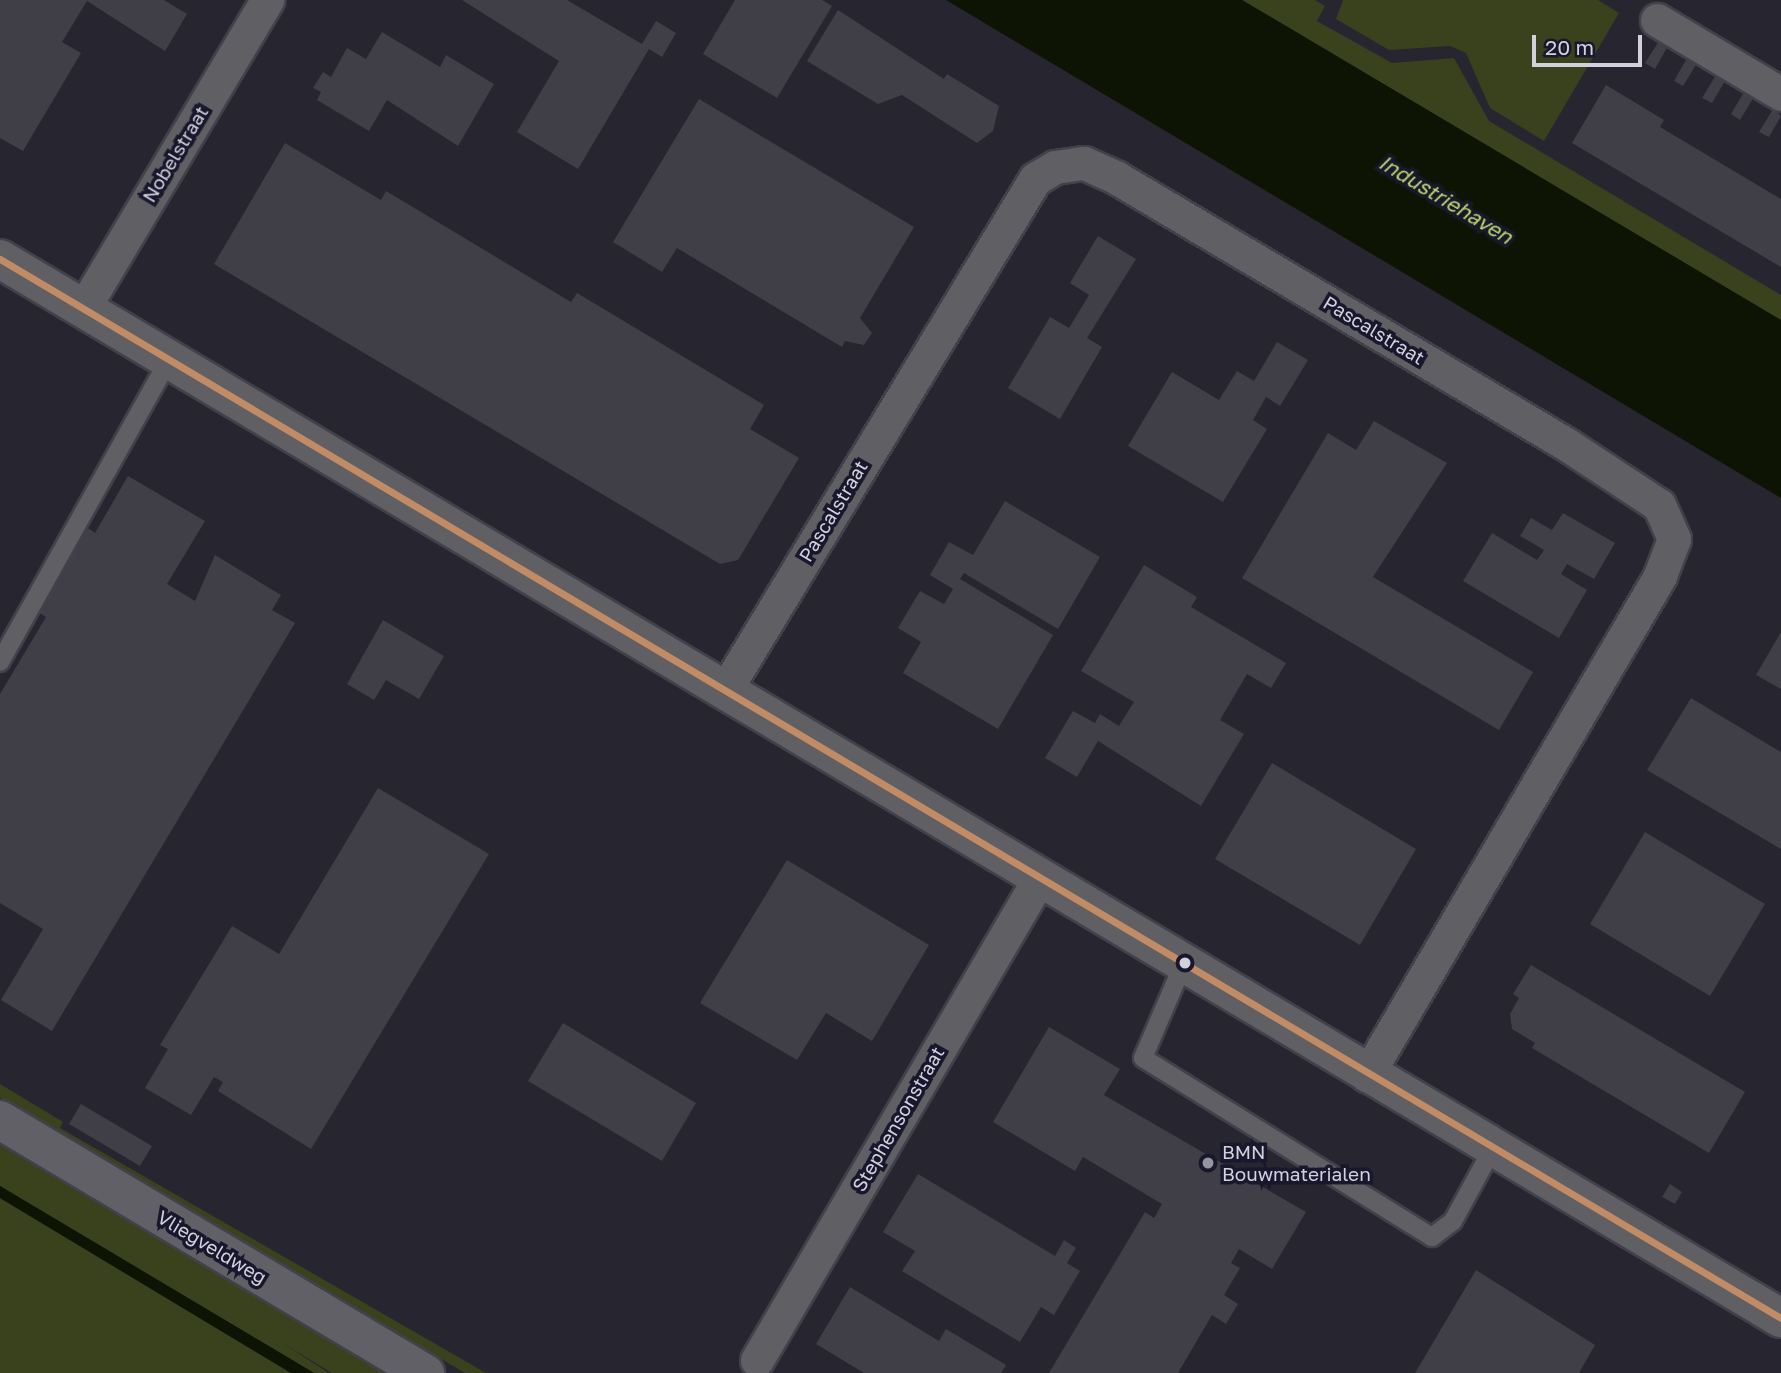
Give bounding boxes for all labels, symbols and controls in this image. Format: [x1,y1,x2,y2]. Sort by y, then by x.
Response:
scale bar [1536,21,1646,65]
text: 20 m [1545,34,1594,60]
street label: Nobelstraat [137,102,213,206]
water label: Industriehaven [1375,149,1517,249]
street label: Pascalstraat [1319,291,1429,369]
street label: Pascalstraat [794,456,872,566]
unlabelled marker [1178,956,1192,970]
street label: Stephensonstraat [847,1043,949,1195]
place label: BMN Bouwmaterialen [1222,1141,1371,1185]
marker: BMN Bouwmaterialen [1200,1155,1216,1171]
street label: Vliegveldweg [153,1205,271,1289]

